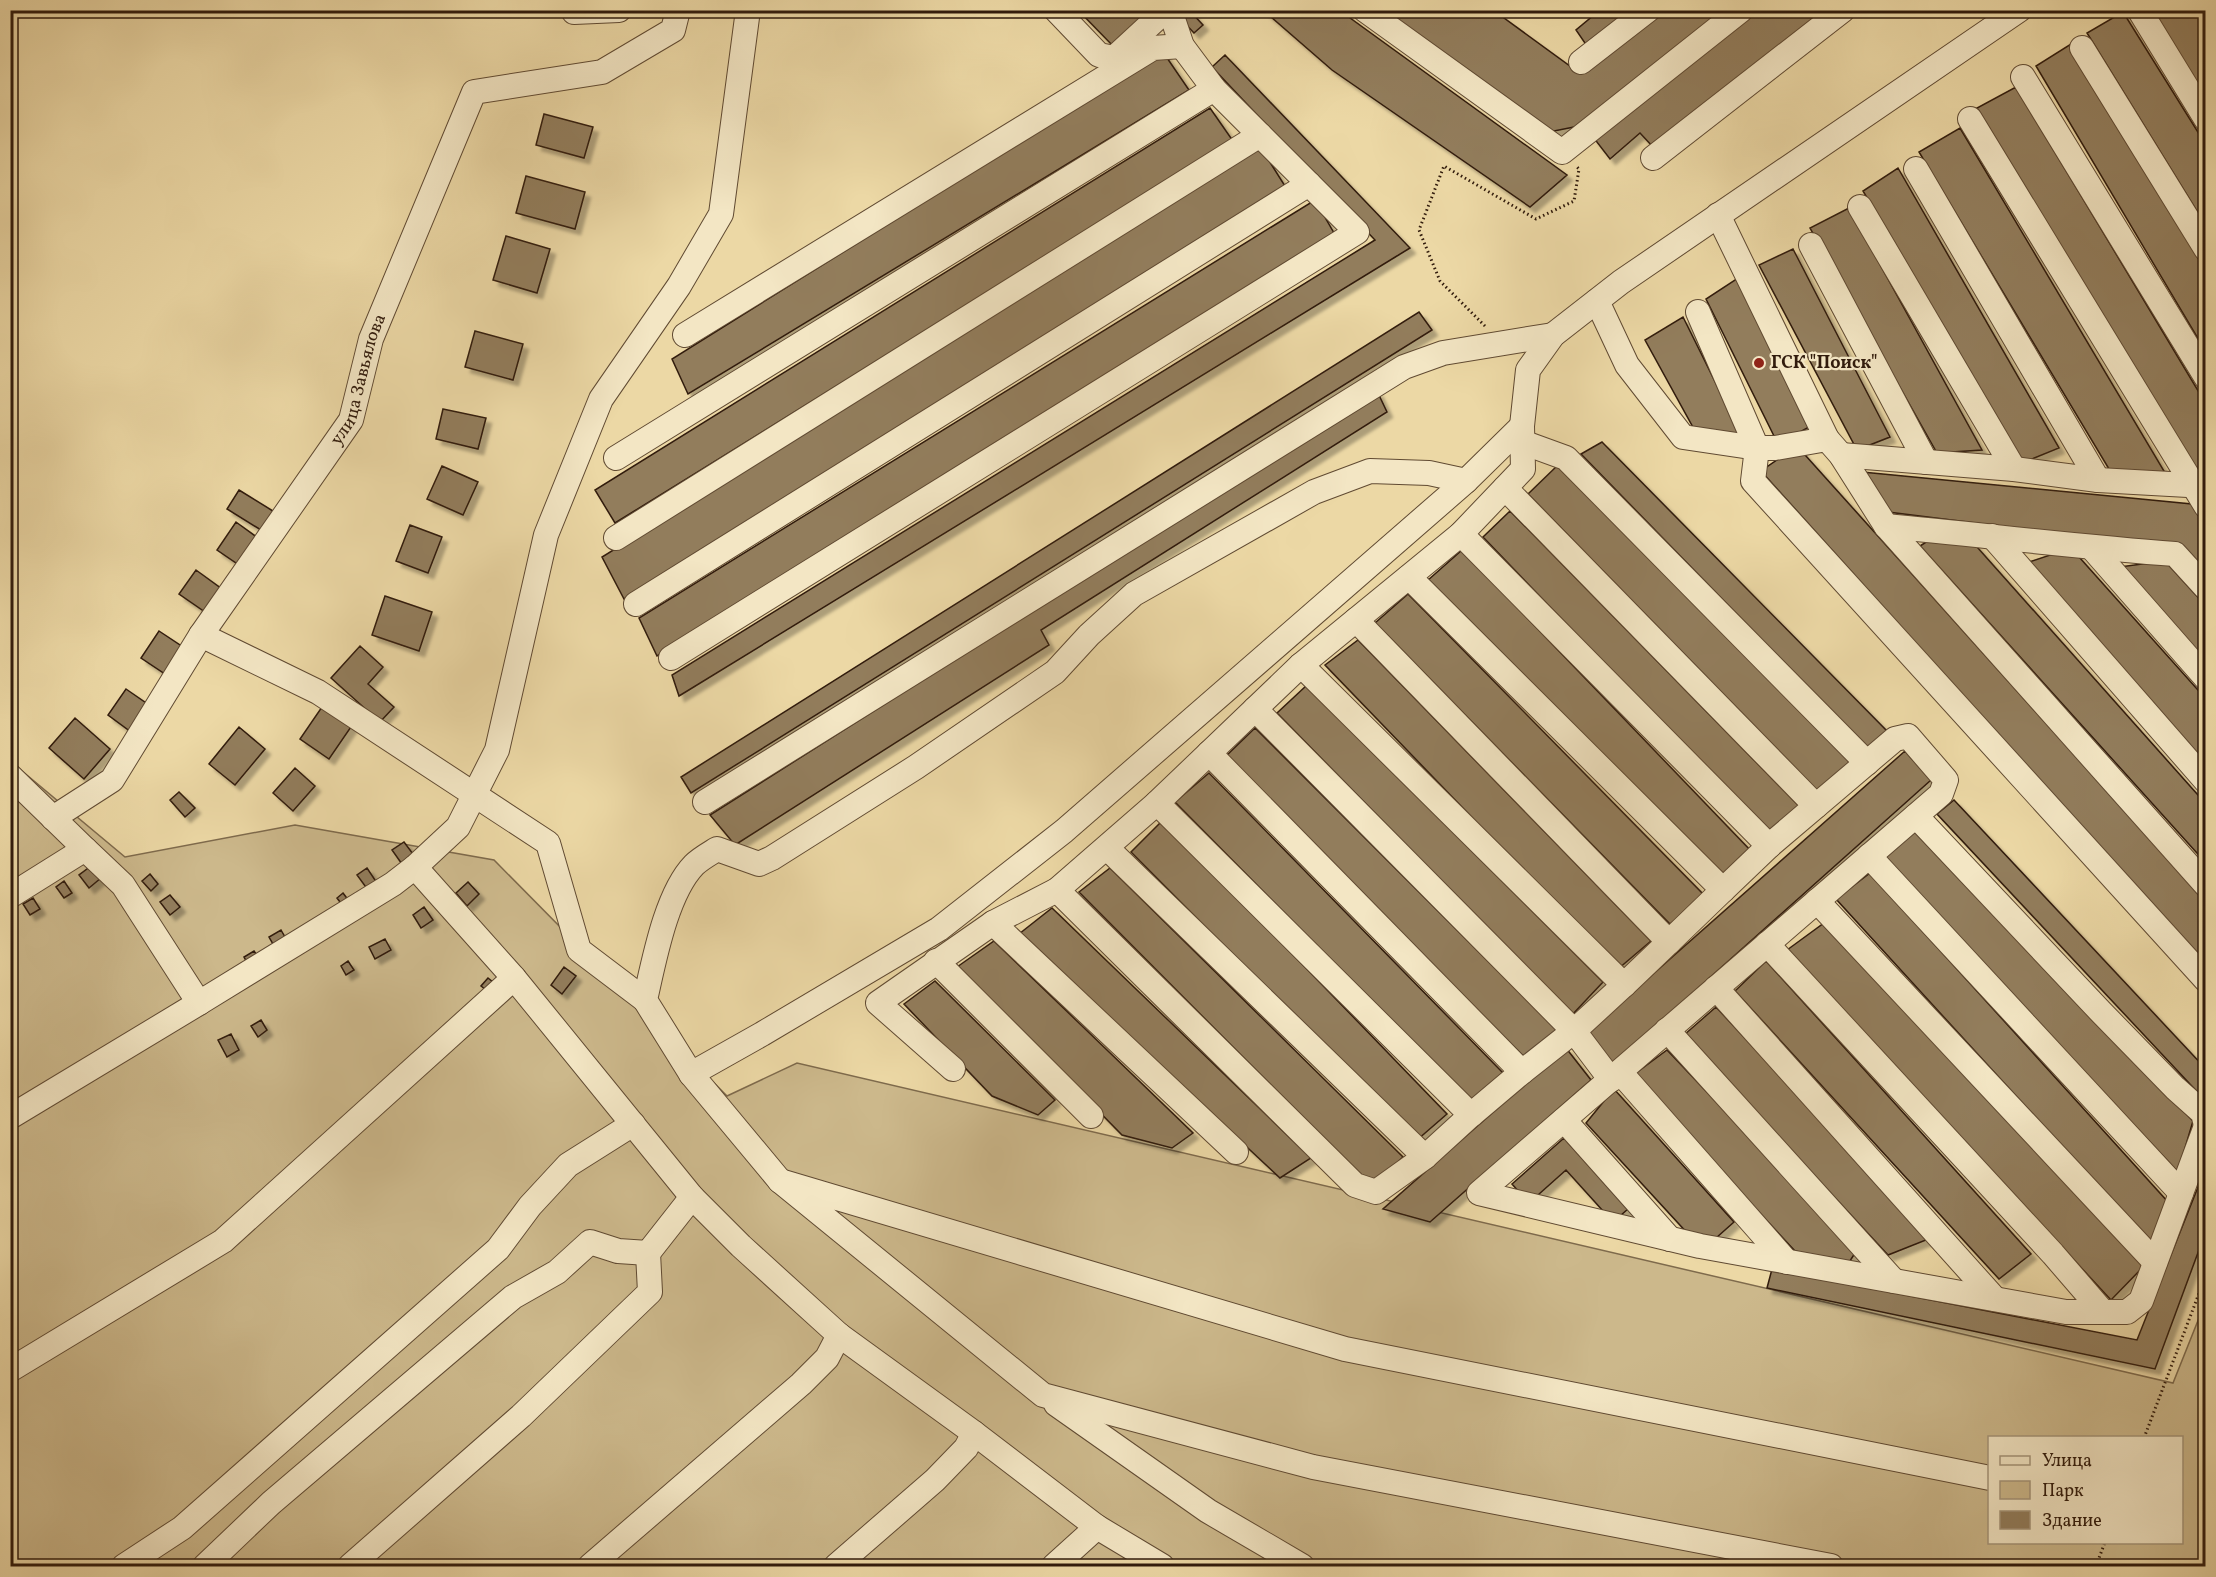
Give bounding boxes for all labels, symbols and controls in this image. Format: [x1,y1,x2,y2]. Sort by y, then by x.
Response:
street label: улица Завьялова [324,310,393,451]
place label: ГСК "Поиск" [1771,351,1878,376]
marker: ГСК "Поиск" [1752,356,1766,370]
legend [1988,1436,2183,1544]
text: Улица [2042,1449,2092,1474]
text: Парк [2042,1479,2084,1504]
text: Здание [2042,1509,2102,1534]

